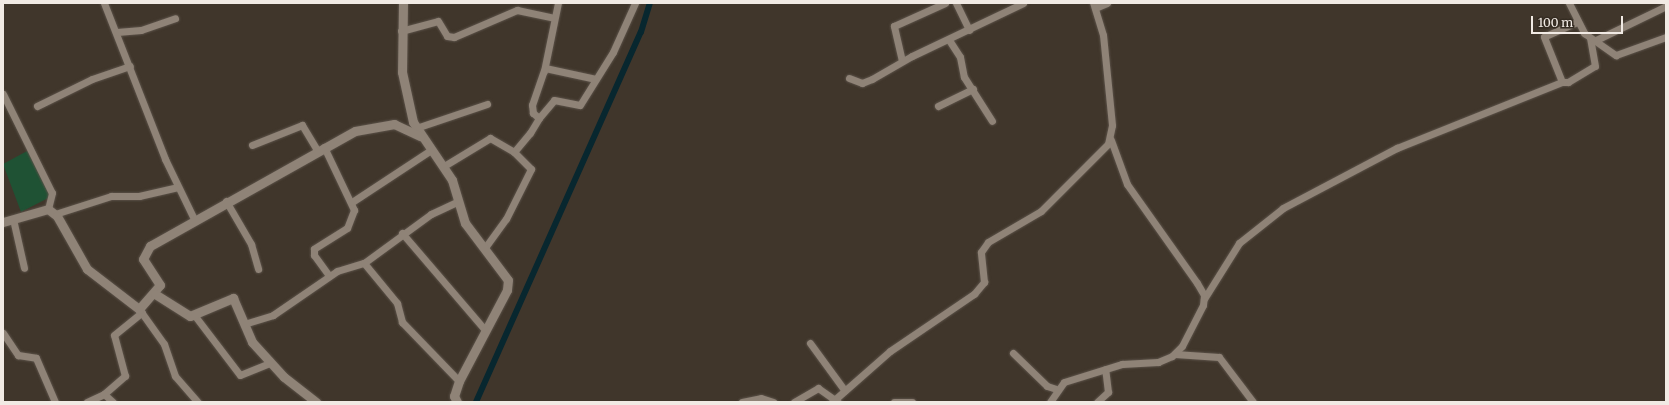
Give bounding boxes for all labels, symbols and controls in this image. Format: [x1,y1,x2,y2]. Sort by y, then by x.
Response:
scale bar [1533,8,1625,34]
text: 100 m [1538,15,1573,30]

